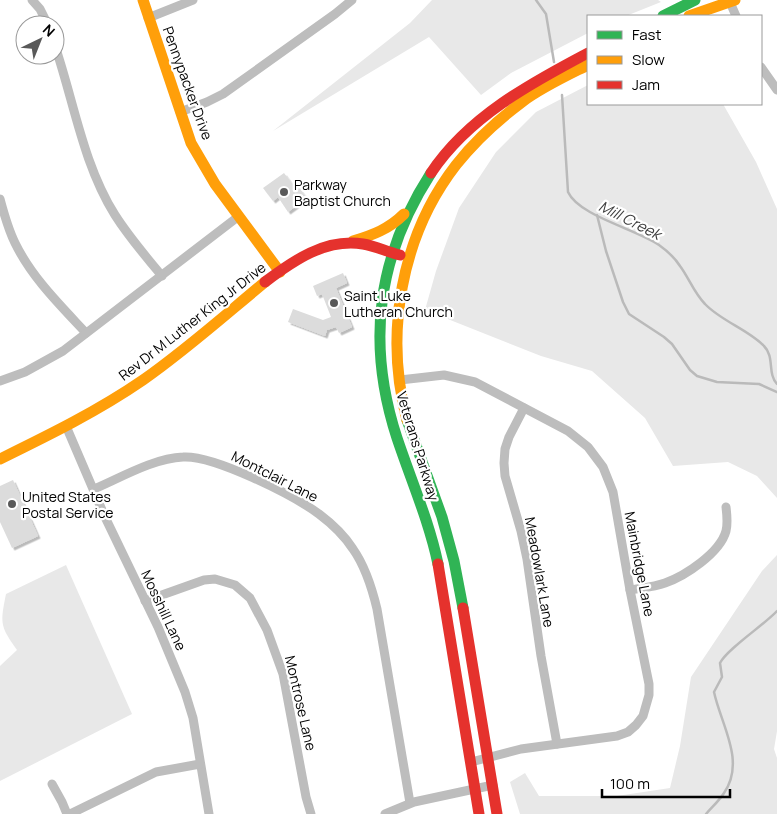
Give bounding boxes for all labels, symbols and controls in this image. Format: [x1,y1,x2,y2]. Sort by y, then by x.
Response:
north arrow [15,15,65,65]
legend [587,15,762,105]
text: N [39,20,59,41]
street label: Pennypacker Drive [159,24,217,142]
text: Fast [632,24,661,45]
text: Slow [632,49,665,70]
text: Jam [632,74,660,95]
place label: Parkway Baptist Church [294,175,391,210]
marker: Parkway Baptist Church [278,186,290,198]
water label: Mill Creek [595,195,667,246]
street label: Rev Dr M Luther King Jr Drive [114,258,270,384]
place label: Saint Luke Lutheran Church [344,286,453,321]
marker: Saint Luke Lutheran Church [328,297,340,309]
street label: Veterans Parkway [392,389,444,504]
street label: Montclair Lane [228,446,322,506]
place label: United States Postal Service [22,487,113,522]
marker: United States Postal Service [6,498,18,510]
street label: Mainbridge Lane [620,510,660,618]
street label: Meadowlark Lane [521,515,559,629]
street label: Mosshill Lane [137,567,191,653]
street label: Montrose Lane [281,654,321,752]
scale bar [602,766,730,798]
text: 100 m [610,773,650,794]

